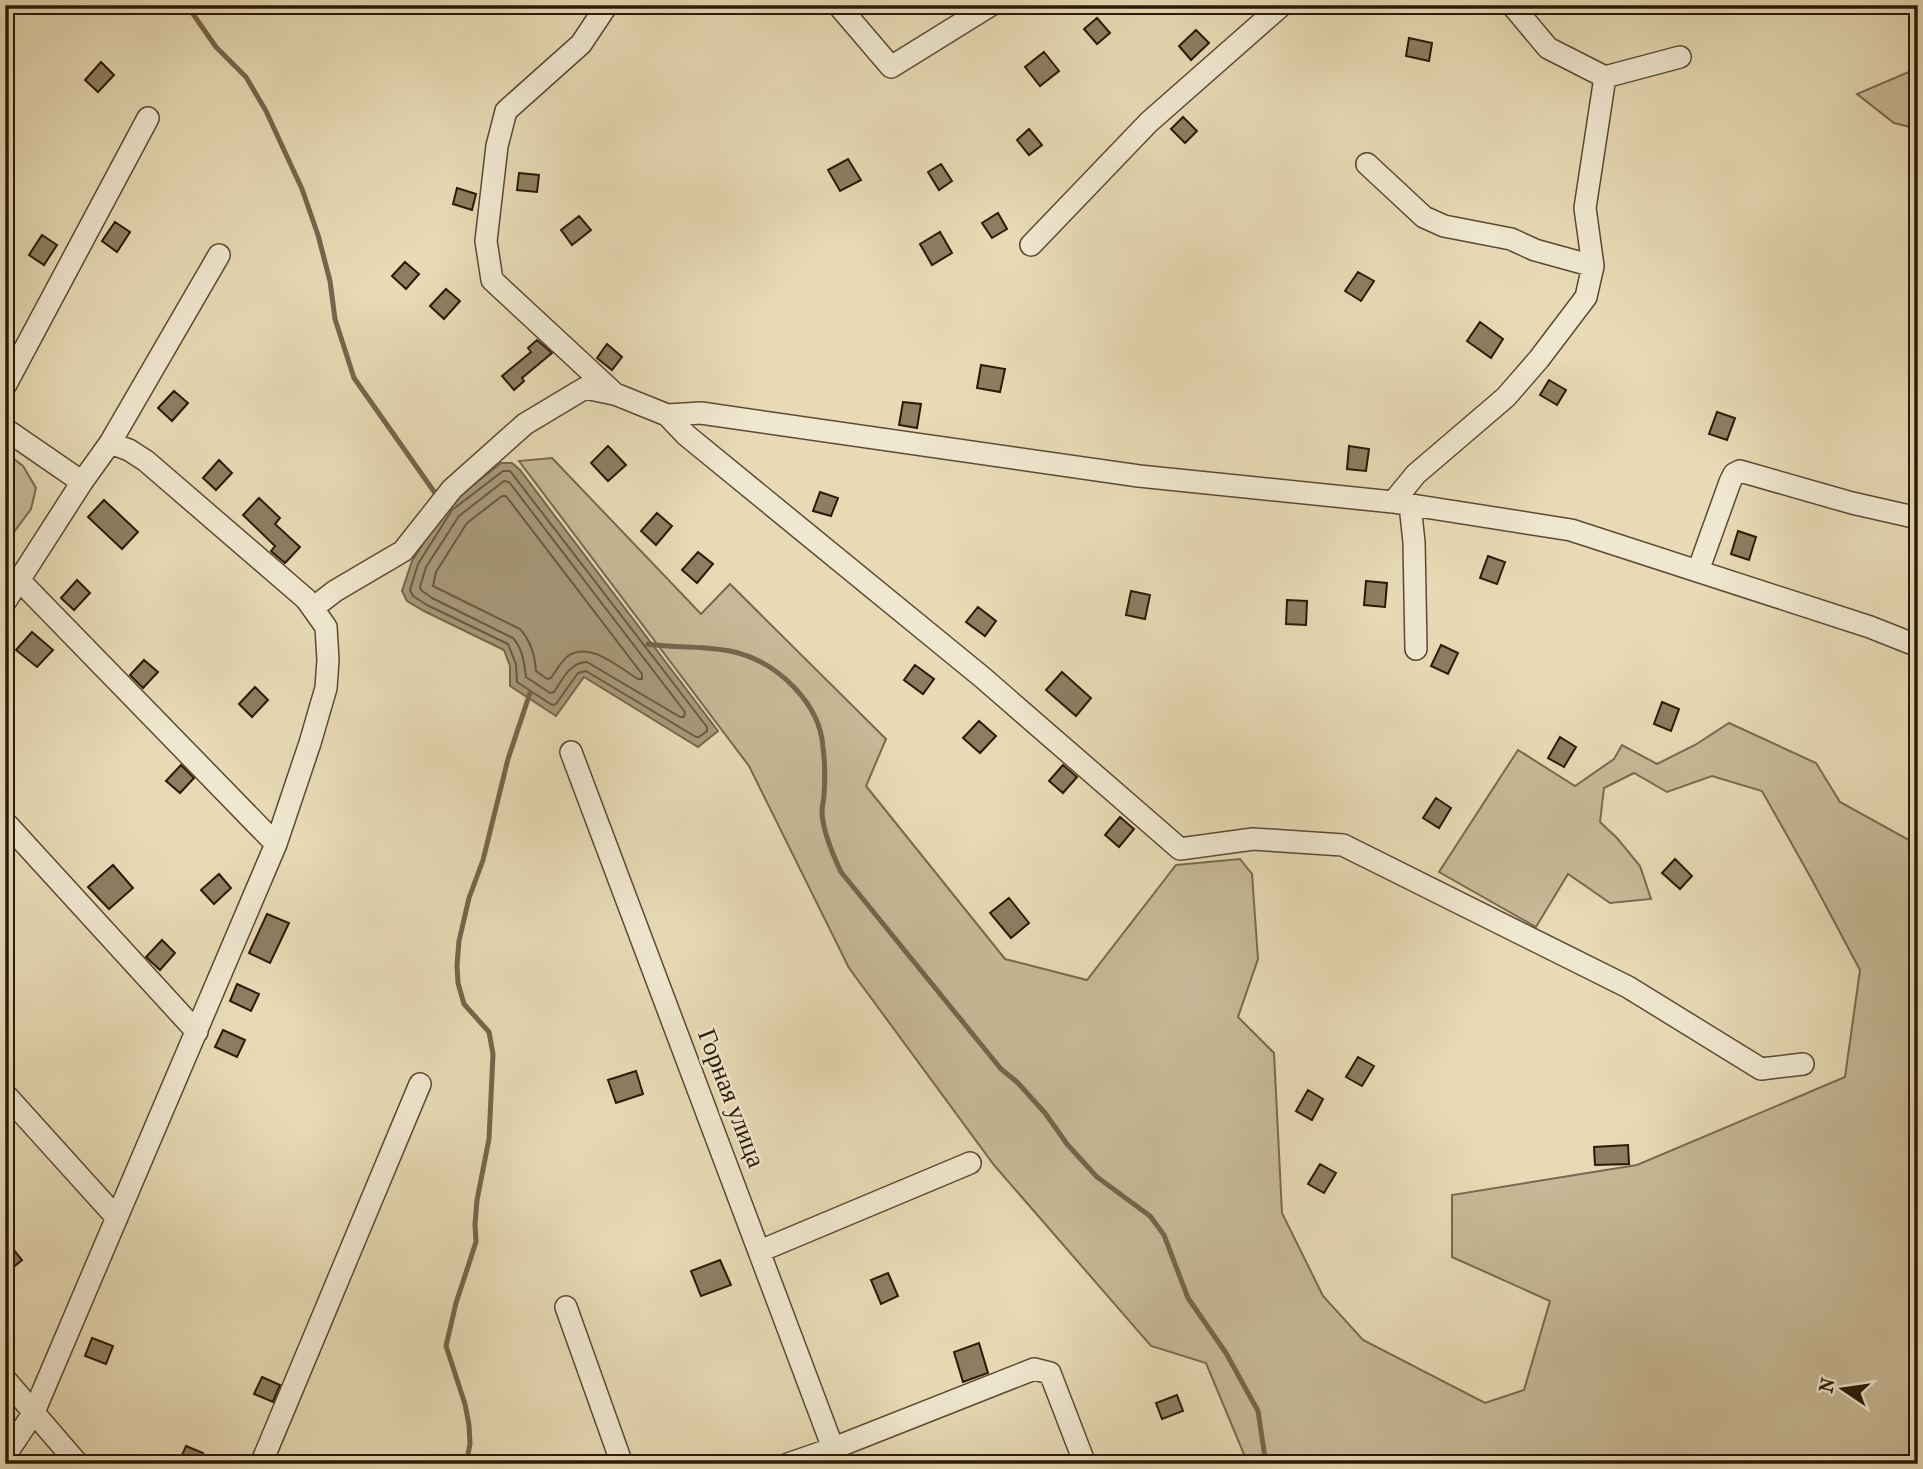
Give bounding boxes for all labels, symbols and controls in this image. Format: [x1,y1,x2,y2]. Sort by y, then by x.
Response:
street label: Горная улица [691,1025,772,1172]
north arrow [1808,1354,1878,1424]
text: N [1815,1375,1840,1395]

